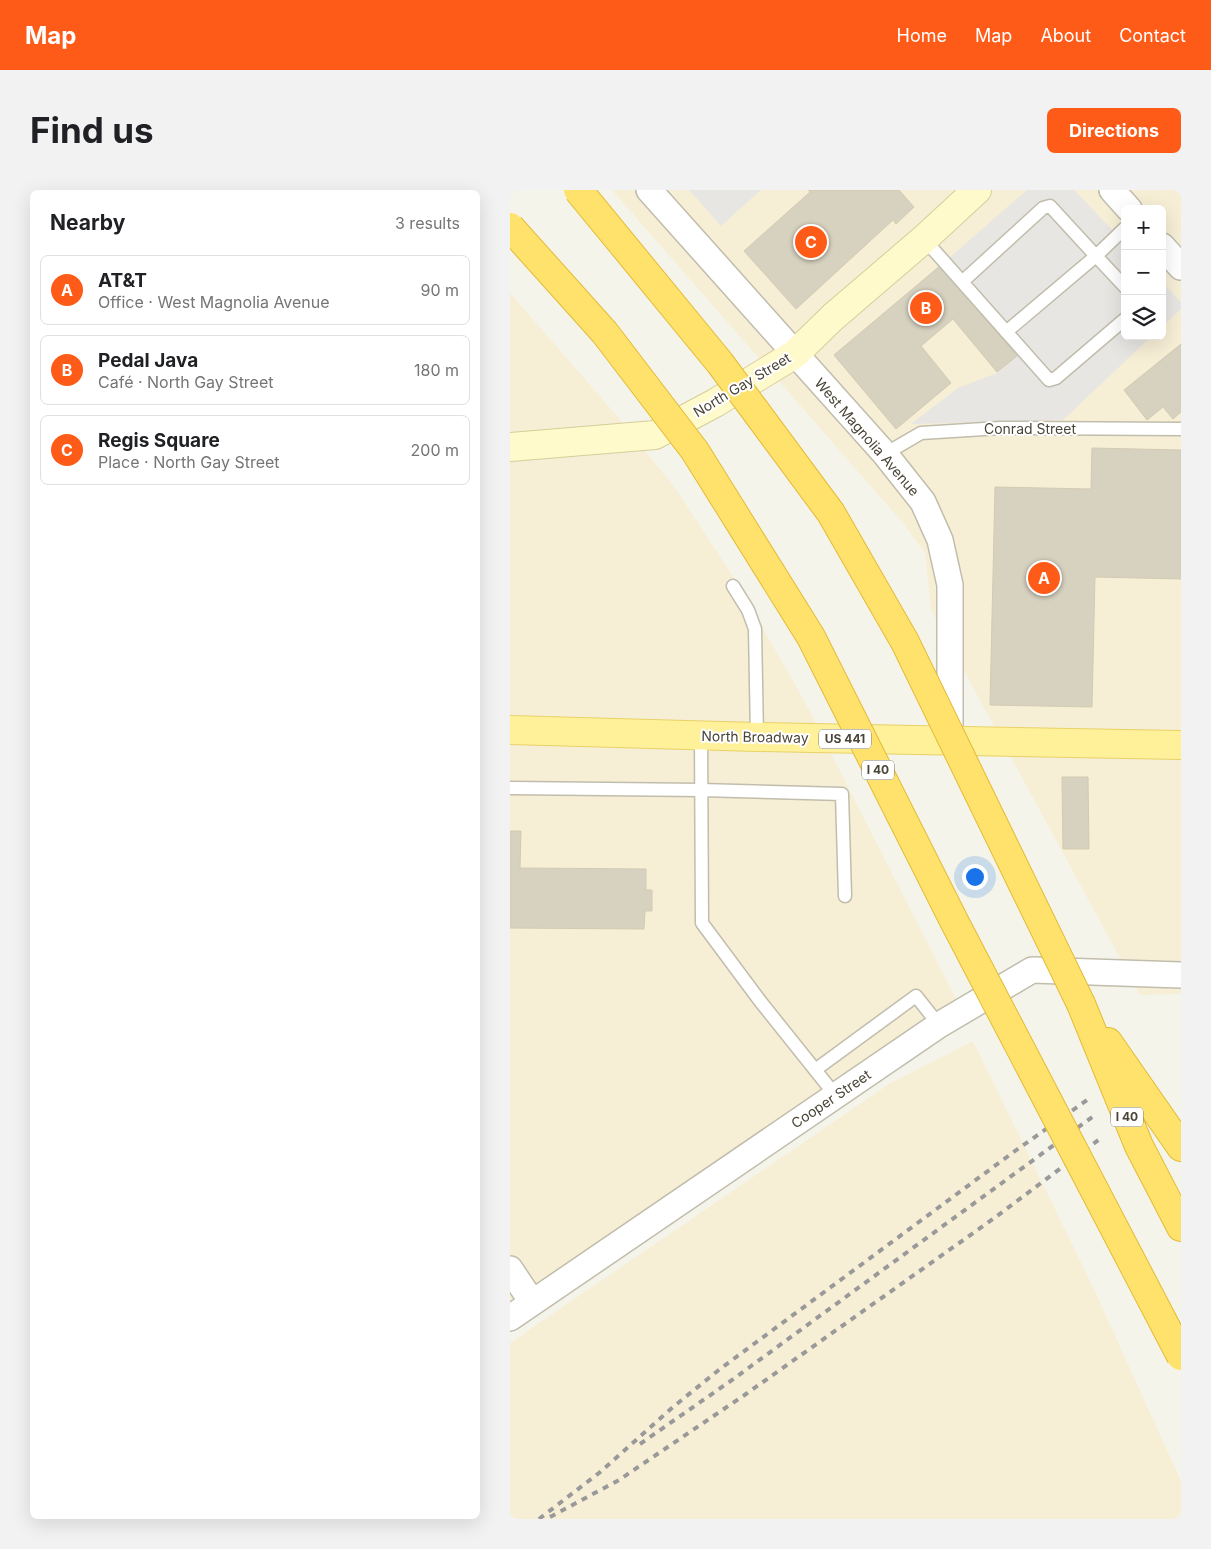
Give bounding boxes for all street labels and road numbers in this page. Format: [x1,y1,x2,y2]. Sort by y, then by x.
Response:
street label: North Gay Street [690,349,794,420]
street label: West Magnolia Avenue [812,374,923,499]
street label: Conrad Street [984,420,1076,437]
street label: North Broadway [701,727,809,746]
road number: US 441 [819,730,871,748]
road number: I 40 [862,760,894,780]
street label: Cooper Street [788,1065,874,1131]
road number: I 40 [1111,1108,1143,1126]

